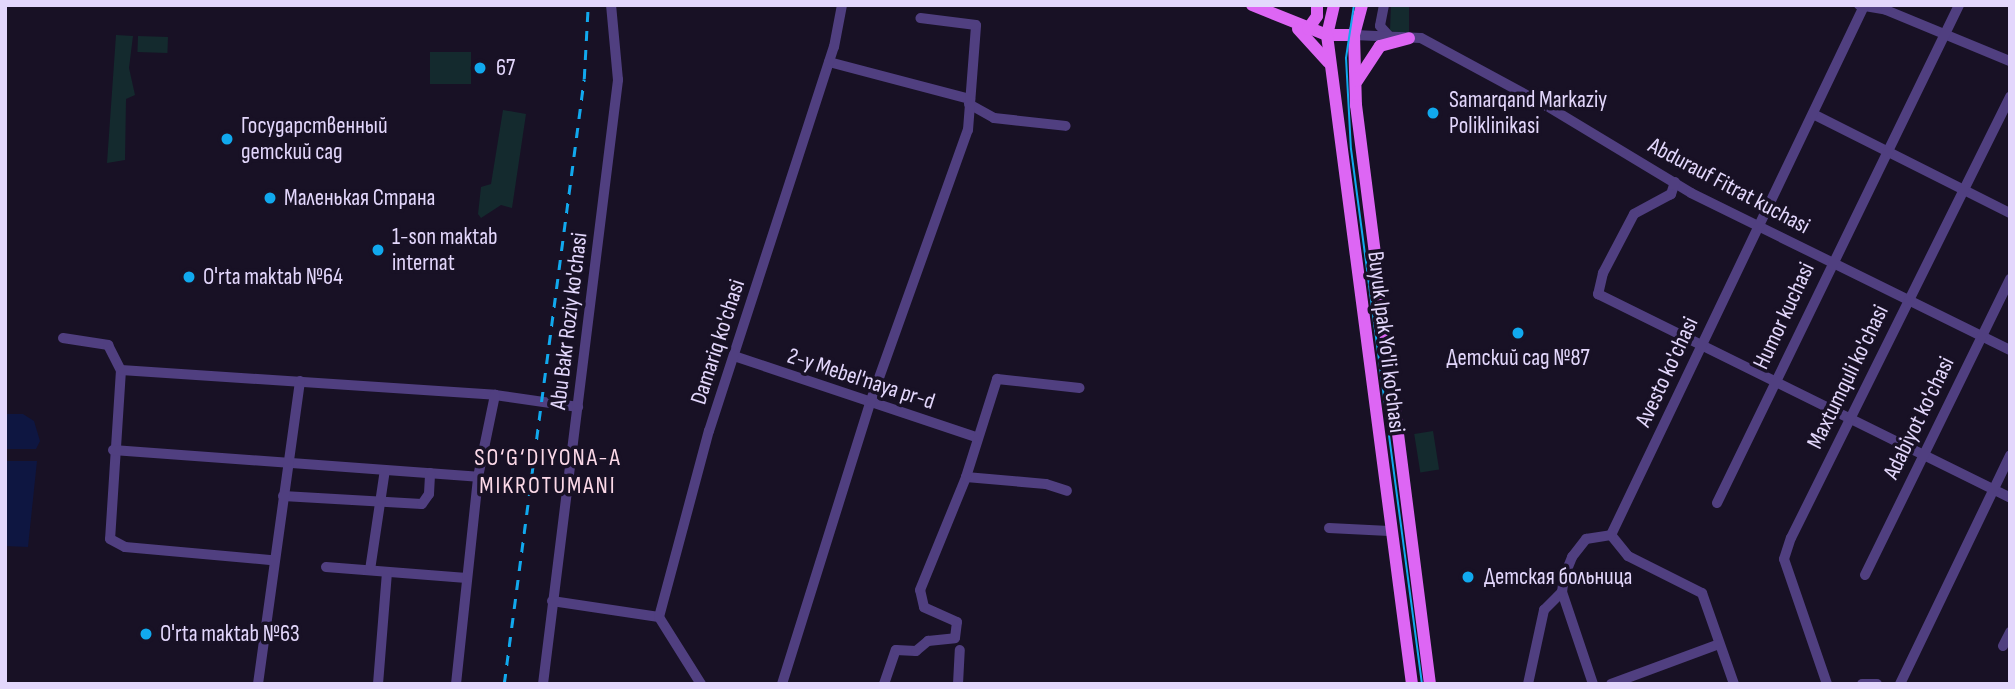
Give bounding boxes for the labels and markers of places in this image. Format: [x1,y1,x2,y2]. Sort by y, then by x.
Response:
place label: 67 [496,54,515,82]
marker: 67 [470,58,490,78]
place label: Samarqand Markaziy Poliklinikasi [1449,86,1607,140]
marker: Samarqand Markaziy Poliklinikasi [1423,103,1443,123]
place label: Государственный детский сад [241,112,388,166]
marker: Государственный детский сад [219,131,235,147]
place label: Маленькая Страна [284,184,435,212]
marker: Маленькая Страна [262,190,278,206]
place label: 1-son maktab internat [392,223,498,277]
marker: 1-son maktab internat [370,242,386,258]
place label: O'rta maktab №64 [203,263,343,291]
marker: O'rta maktab №64 [181,269,197,285]
marker: Детский сад №87 [1510,325,1526,341]
place label: Детский сад №87 [1446,344,1590,372]
place label: Детская больница [1484,563,1632,591]
marker: Детская больница [1458,567,1478,587]
place label: O'rta maktab №63 [160,620,300,648]
marker: O'rta maktab №63 [138,626,154,642]

